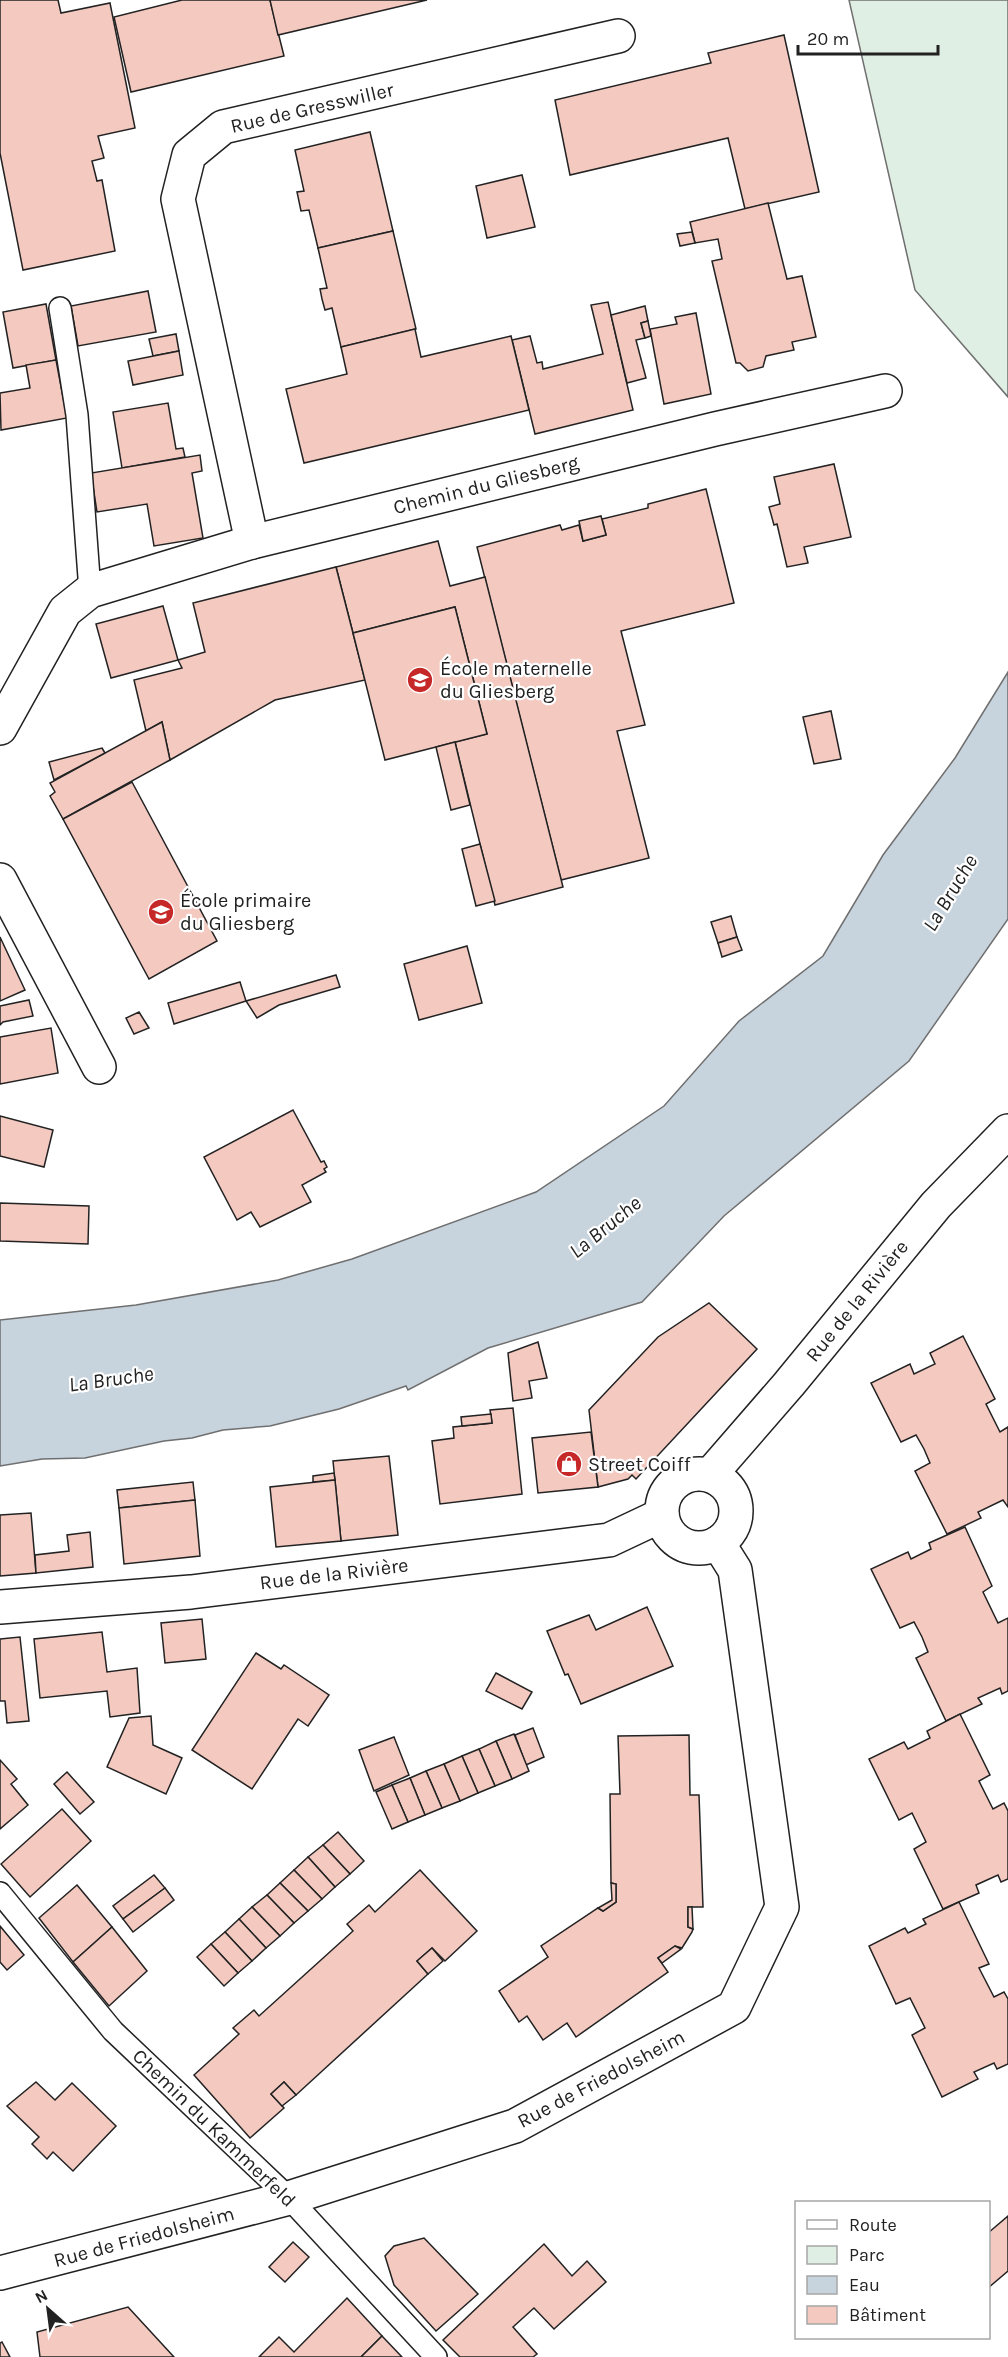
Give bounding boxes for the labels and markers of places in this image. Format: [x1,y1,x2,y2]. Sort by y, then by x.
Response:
place label: École maternelle du Gliesberg [440,656,592,703]
school or university icon: École maternelle du Gliesberg [405,665,435,695]
place label: École primaire du Gliesberg [180,888,311,935]
school or university icon: École primaire du Gliesberg [146,897,176,927]
shop icon: Street Coiff [554,1449,584,1479]
place label: Street Coiff [588,1453,691,1476]

